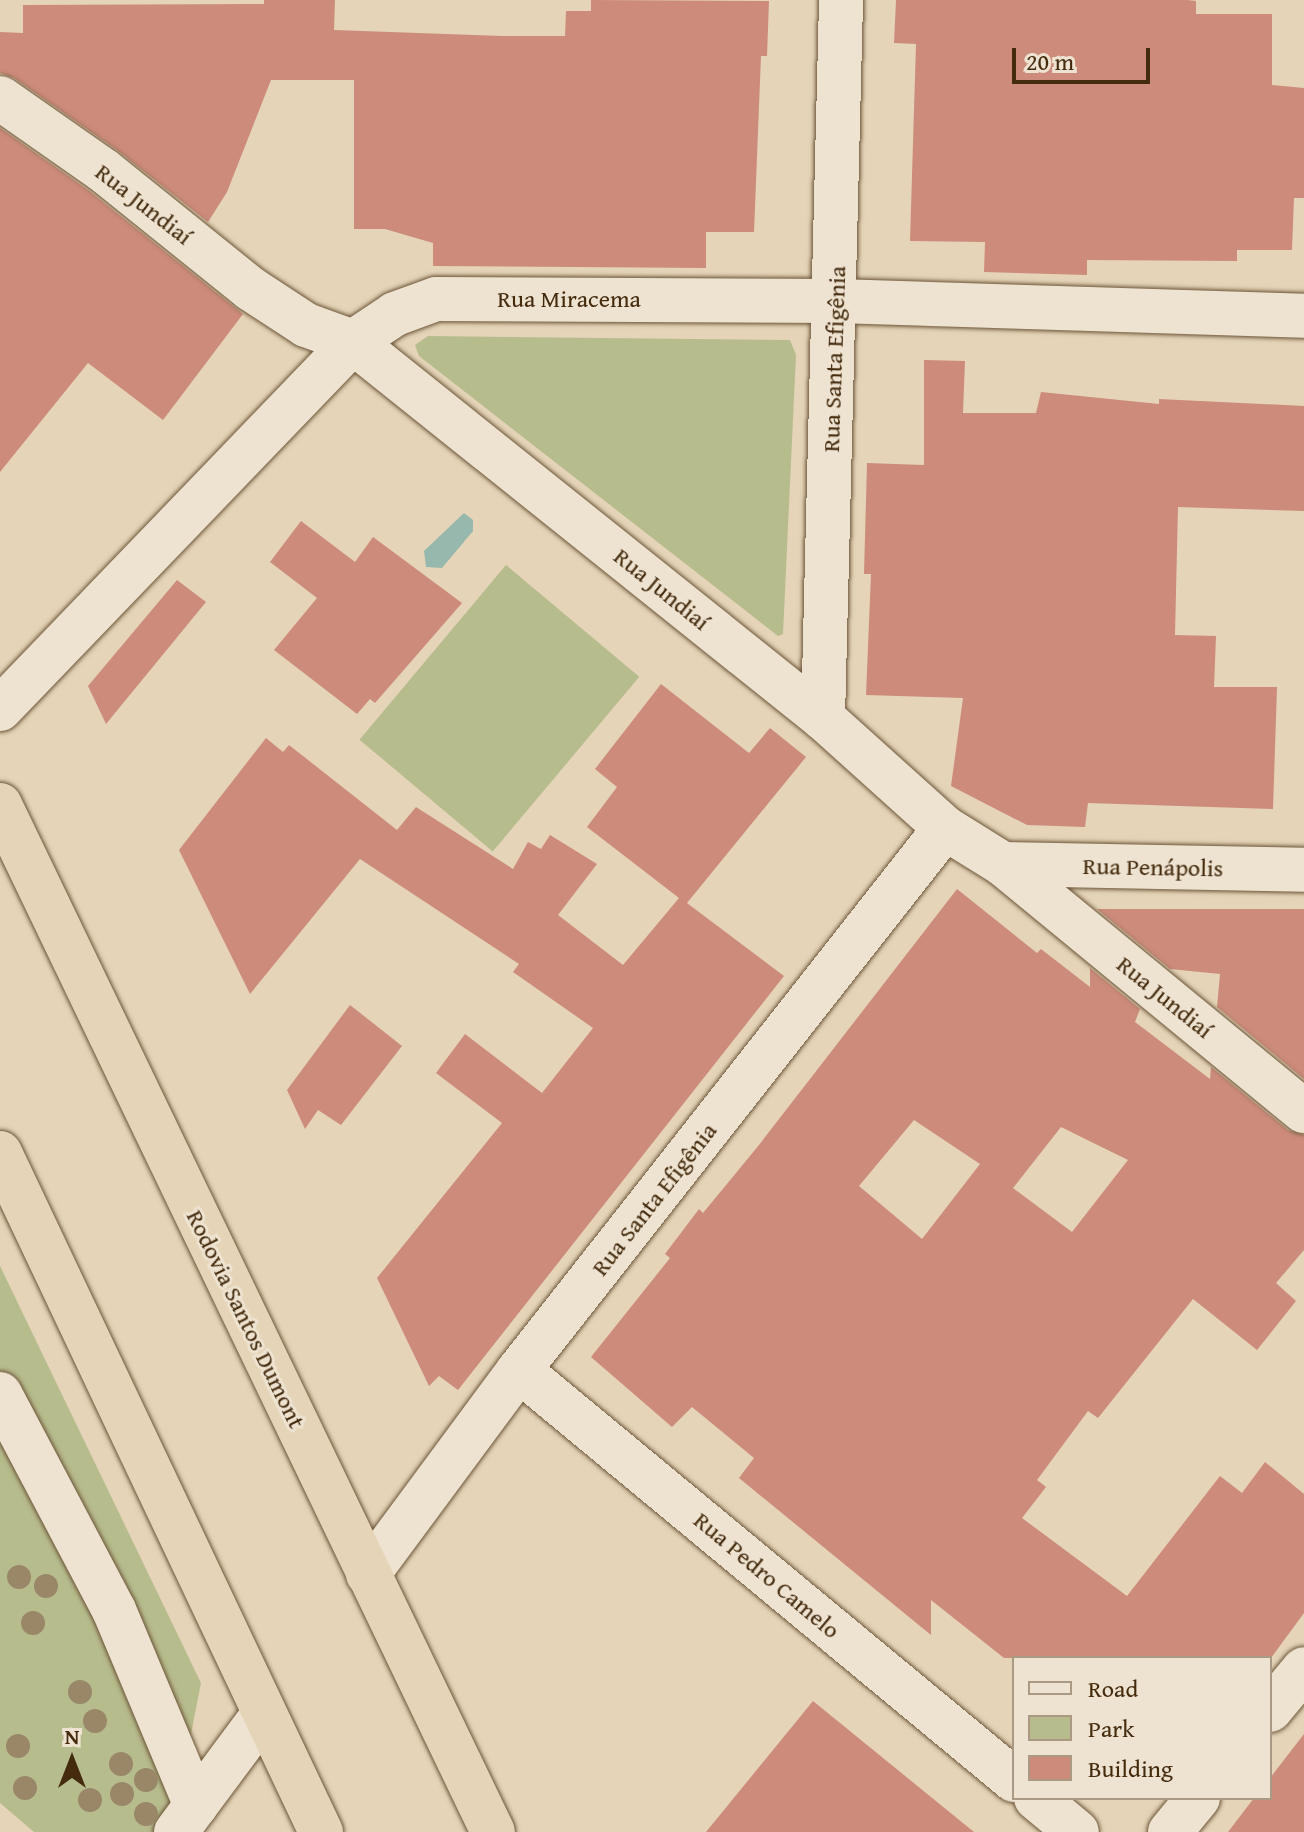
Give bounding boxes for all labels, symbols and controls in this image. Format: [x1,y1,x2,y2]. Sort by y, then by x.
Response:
scale bar [1016,32,1154,82]
text: 20 m [1026,44,1074,79]
street label: Rua Jundiaí [90,157,198,251]
street label: Rua Santa Efigênia [816,265,852,453]
street label: Rua Miracema [497,285,641,313]
street label: Rua Jundiaí [608,542,716,636]
street label: Rua Penápolis [1082,851,1224,883]
street label: Rua Jundiaí [1111,950,1219,1044]
street label: Rua Santa Efigênia [585,1117,723,1281]
street label: Rodovia Santos Dumont [181,1205,311,1433]
street label: Rua Pedro Camelo [688,1506,846,1644]
legend [1012,1656,1272,1800]
text: Road [1088,1671,1138,1706]
text: Park [1088,1711,1134,1746]
north arrow [32,1720,112,1800]
text: N [65,1720,79,1752]
text: Building [1088,1751,1173,1786]

